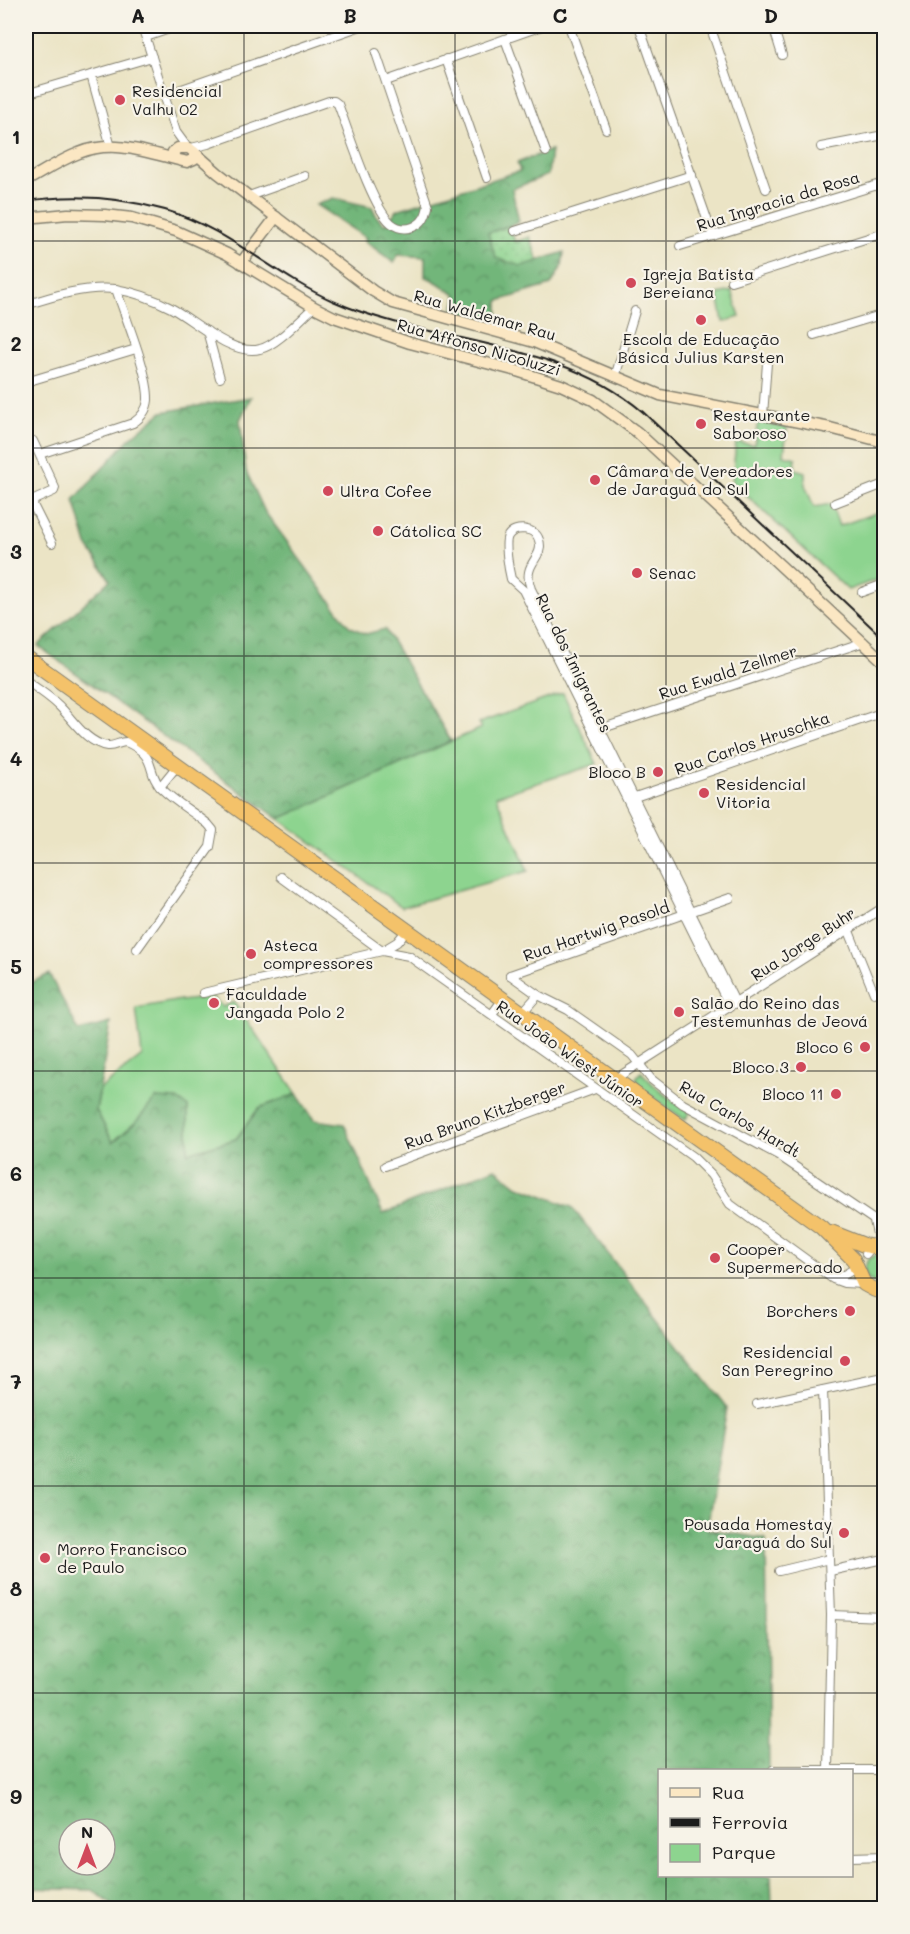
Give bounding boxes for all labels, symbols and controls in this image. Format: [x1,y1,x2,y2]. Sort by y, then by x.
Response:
text: A [131,2,145,28]
text: B [343,2,357,28]
text: C [553,2,568,28]
text: D [764,2,778,28]
place label: Residencial Valhu 02 [132,80,222,119]
marker: Residencial Valhu 02 [113,93,127,107]
text: 1 [12,123,20,149]
street label: Rua Ingracia da Rosa [694,166,862,235]
place label: Igreja Batista Bereiana [643,263,754,302]
marker: Igreja Batista Bereiana [624,276,638,290]
street label: Rua Waldemar Rau [412,284,559,345]
street label: Rua Affonso Nicoluzzi [395,313,563,380]
marker: Escola de Educação Básica Julius Karsten [694,313,708,327]
place label: Escola de Educação Básica Julius Karsten [618,328,784,367]
text: 2 [10,330,22,356]
place label: Restaurante Saboroso [713,404,811,443]
marker: Restaurante Saboroso [694,417,708,431]
place label: Câmara de Vereadores de Jaraguá do Sul [607,460,793,499]
marker: Câmara de Vereadores de Jaraguá do Sul [588,473,602,487]
place label: Ultra Cofee [340,480,432,501]
marker: Ultra Cofee [321,484,335,498]
place label: Cátolica SC [390,520,482,541]
marker: Cátolica SC [371,524,385,538]
text: 3 [10,538,22,564]
place label: Senac [649,562,696,583]
marker: Senac [630,566,644,580]
street label: Rua dos Imigrantes [532,590,617,736]
street label: Rua Ewald Zellmer [656,639,800,704]
street label: Rua Carlos Hruschka [671,706,832,779]
text: 4 [10,745,23,771]
place label: Bloco B [589,761,646,782]
marker: Bloco B [651,765,665,779]
place label: Residencial Vitoria [716,773,806,812]
marker: Residencial Vitoria [697,786,711,800]
street label: Rua Hartwig Pasold [520,896,672,965]
street label: Rua Jorge Buhr [746,902,859,985]
place label: Asteca compressores [263,934,373,973]
marker: Asteca compressores [244,947,258,961]
text: 5 [10,953,22,979]
place label: Faculdade Jangada Polo 2 [226,983,345,1022]
place label: Salão do Reino das Testemunhas de Jeová [691,992,868,1031]
street label: Rua João Wiest Júnior [493,995,648,1112]
marker: Faculdade Jangada Polo 2 [207,996,221,1010]
marker: Salão do Reino das Testemunhas de Jeová [672,1005,686,1019]
place label: Bloco 6 [796,1036,853,1057]
marker: Bloco 6 [858,1040,872,1054]
place label: Bloco 3 [732,1056,789,1077]
marker: Bloco 3 [794,1060,808,1074]
street label: Rua Carlos Hardt [676,1075,805,1162]
street label: Rua Bruno Kitzberger [401,1076,568,1154]
place label: Bloco 11 [762,1083,824,1104]
marker: Bloco 11 [829,1087,843,1101]
text: 6 [10,1160,22,1186]
place label: Cooper Supermercado [727,1238,842,1277]
marker: Cooper Supermercado [708,1251,722,1265]
place label: Borchers [766,1300,838,1321]
marker: Borchers [843,1304,857,1318]
place label: Residencial San Peregrino [722,1341,833,1380]
marker: Residencial San Peregrino [838,1354,852,1368]
text: 7 [10,1368,22,1394]
place label: Pousada Homestay Jaraguá do Sul [684,1513,832,1552]
marker: Pousada Homestay Jaraguá do Sul [837,1526,851,1540]
place label: Morro Francisco de Paulo [57,1538,187,1577]
marker: Morro Francisco de Paulo [38,1551,52,1565]
text: 8 [10,1575,22,1601]
legend [658,1769,853,1877]
text: Rua [712,1780,745,1804]
text: 9 [10,1783,22,1809]
text: Ferrovia [712,1810,788,1834]
north arrow [57,1817,117,1877]
text: N [81,1821,93,1842]
text: Parque [712,1840,776,1864]

